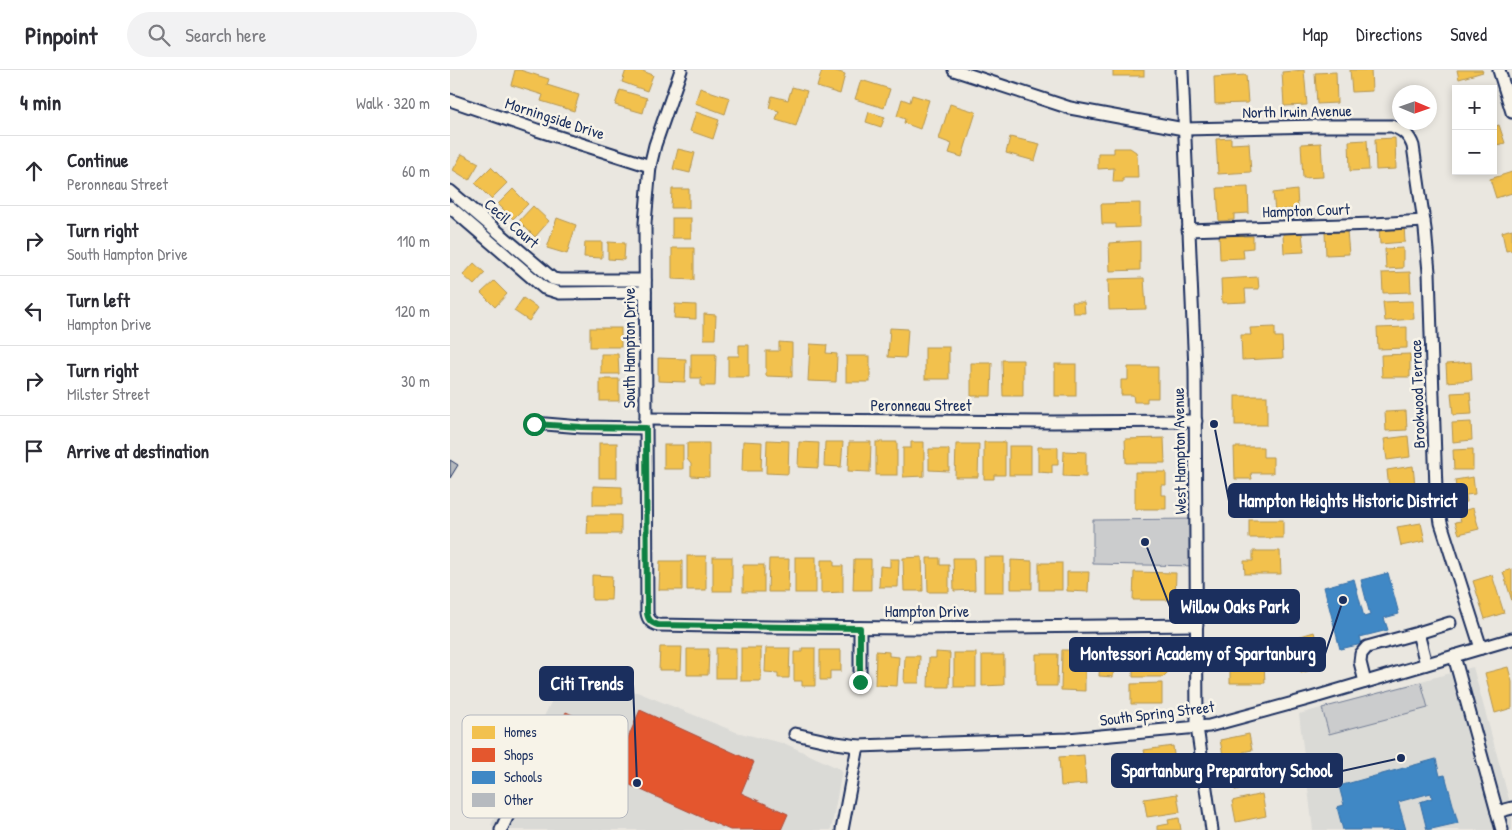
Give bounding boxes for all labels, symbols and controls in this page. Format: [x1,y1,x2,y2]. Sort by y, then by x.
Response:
search box [127,12,477,57]
text: Pinpoint [25,19,97,51]
icon: search [145,21,173,49]
text: Search here [185,22,266,48]
text: Map [1303,22,1328,47]
text: Directions [1356,22,1422,47]
text: Saved [1450,22,1487,47]
north arrow [1392,85,1437,130]
map controls [1452,85,1497,175]
button: + [1452,85,1497,130]
text: 4 min [20,88,61,117]
text: Walk · 320 m [356,92,430,114]
street label: Morningside Drive [502,92,608,145]
street label: North Irwin Avenue [1242,99,1353,123]
button: − [1452,130,1497,175]
text: Continue [67,147,128,173]
icon: ahead [20,157,48,185]
text: 60 m [402,160,430,182]
text: Peronneau Street [67,173,168,195]
street label: Cecil Court [480,193,545,253]
street label: Hampton Court [1262,197,1351,223]
text: Turn right [67,217,138,243]
icon: right [20,227,48,255]
text: 110 m [397,230,430,252]
text: South Hampton Drive [67,243,188,265]
text: Turn left [67,287,130,313]
street label: South Hampton Drive [618,287,640,408]
icon: left [20,297,48,325]
text: 120 m [395,300,430,322]
text: Hampton Drive [67,313,151,335]
street label: Brookwood Terrace [1404,338,1430,449]
text: Turn right [67,357,138,383]
icon: right [20,367,48,395]
text: 30 m [401,370,430,392]
text: Milster Street [67,383,149,405]
street label: West Hampton Avenue [1167,387,1191,514]
street label: Peronneau Street [870,394,972,416]
route start [523,413,546,436]
icon: arrive [20,437,48,465]
text: Arrive at destination [67,438,209,464]
callout: Hampton Heights Historic District [1229,484,1467,517]
text: Hampton Heights Historic District [1239,488,1458,514]
callout: Willow Oaks Park [1170,590,1299,623]
text: Willow Oaks Park [1181,594,1290,619]
street label: Hampton Drive [885,600,970,622]
callout: Montessori Academy of Spartanburg [1070,638,1325,671]
text: Montessori Academy of Spartanburg [1080,641,1316,667]
callout: Citi Trends [540,667,633,700]
text: Citi Trends [551,671,623,696]
route end [849,671,872,694]
street label: South Spring Street [1098,695,1216,731]
legend [462,715,628,818]
text: Homes [504,722,537,741]
text: Shops [504,745,533,765]
callout: Spartanburg Preparatory School [1112,754,1342,787]
text: Spartanburg Preparatory School [1122,758,1334,784]
text: Schools [504,767,542,786]
text: Other [504,790,534,809]

